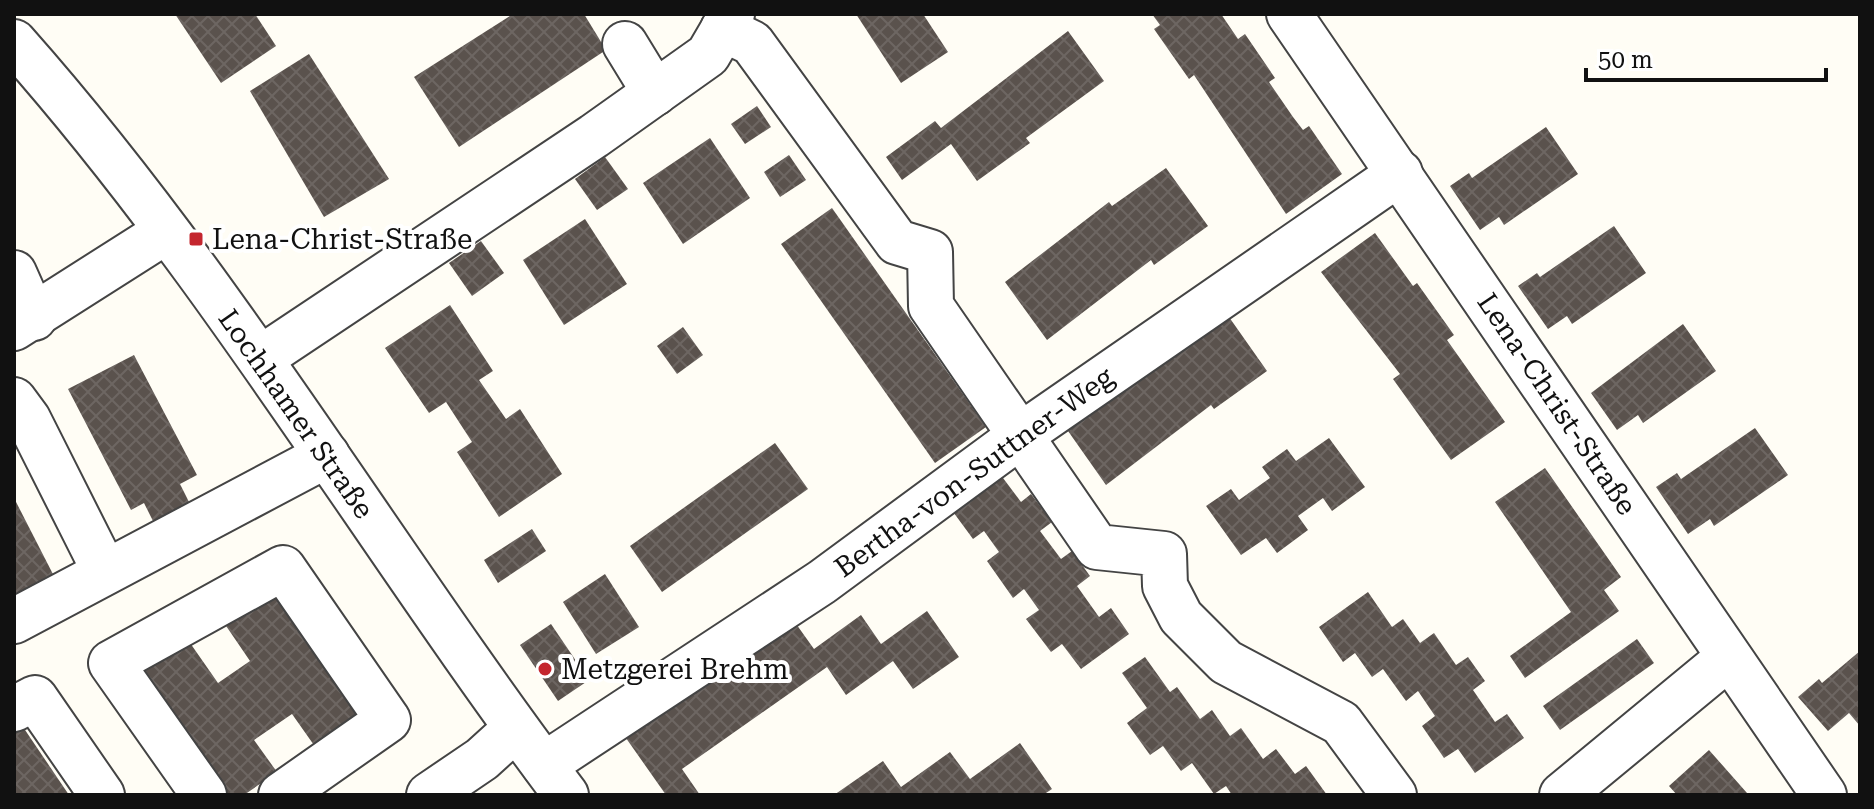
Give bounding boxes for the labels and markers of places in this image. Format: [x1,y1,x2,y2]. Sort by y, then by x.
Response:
place label: Lena-Christ-Straße [212,223,472,256]
marker: Lena-Christ-Straße [187,230,205,248]
place label: Metzgerei Brehm [561,653,789,686]
marker: Metzgerei Brehm [536,660,554,678]

